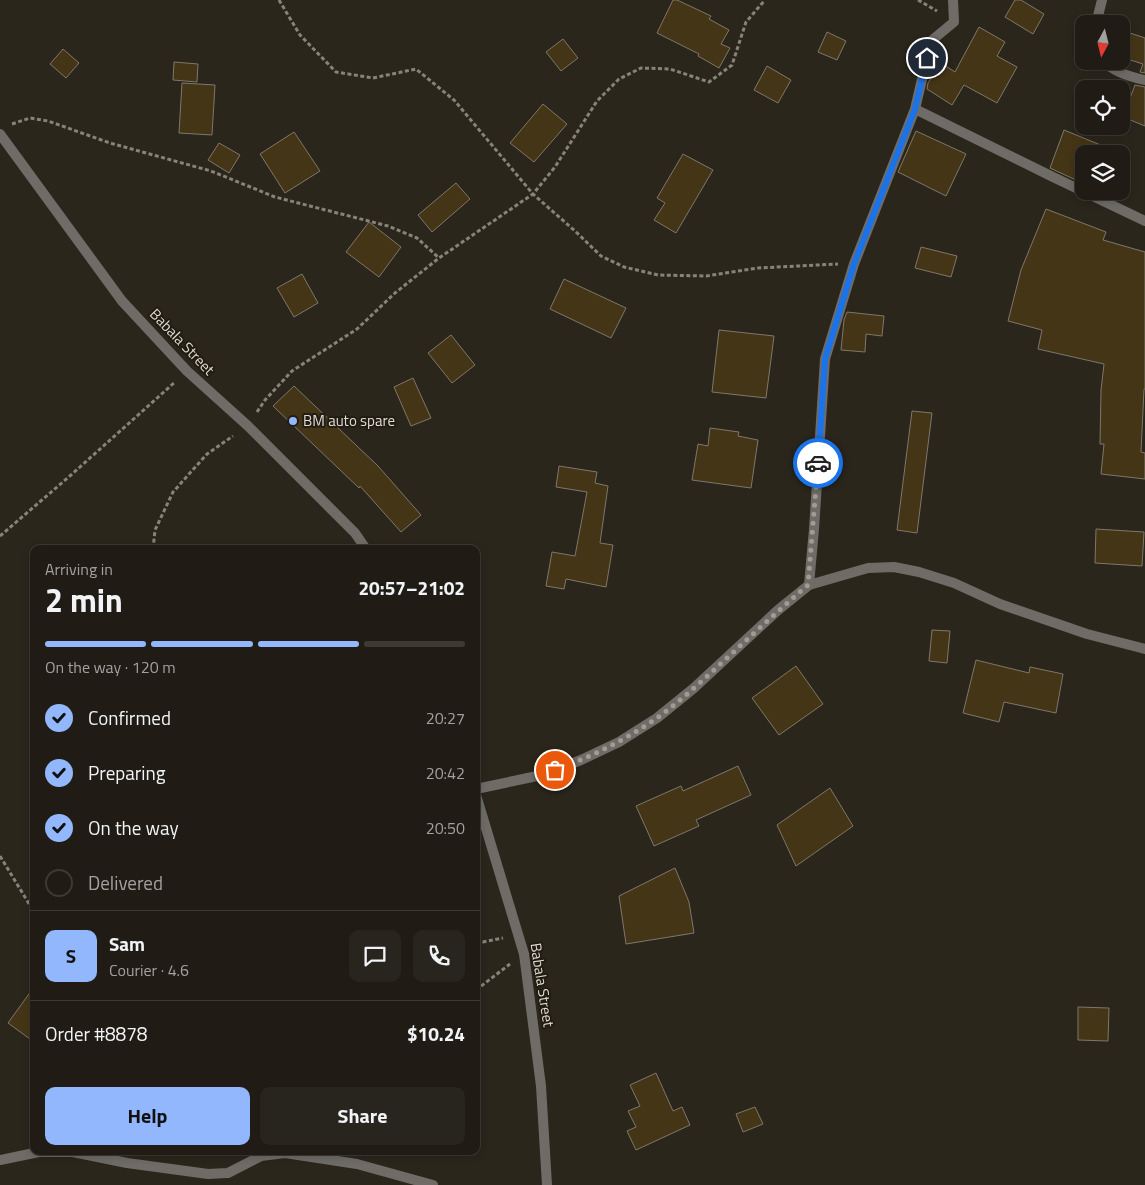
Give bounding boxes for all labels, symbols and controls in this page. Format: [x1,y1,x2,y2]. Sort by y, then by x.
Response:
north arrow [1075,15,1130,70]
map controls [1075,15,1130,200]
pin [906,37,948,79]
icon: home [913,44,941,72]
button: locate [1075,80,1130,135]
button: layers [1075,145,1130,200]
street label: Babala Street [145,303,221,381]
place label: BM auto spare [303,409,395,432]
marker: BM auto spare [287,415,299,427]
courier [793,438,843,488]
icon: car [804,449,832,477]
text: Arriving in [45,557,113,581]
text: 20:57–21:02 [358,573,465,602]
text: 2 min [45,576,123,624]
text: On the way · 120 m [45,655,176,679]
text: Confirmed [88,703,171,732]
icon: check [45,704,73,732]
text: 20:27 [426,706,465,730]
pin [534,749,576,791]
icon: bag [541,756,569,784]
text: Preparing [88,758,165,787]
icon: check [45,759,73,787]
text: 20:42 [426,761,465,785]
text: On the way [88,813,179,842]
icon: check [45,814,73,842]
text: 20:50 [426,816,465,840]
text: Delivered [88,868,163,897]
text: Sam [109,929,145,958]
button: chat [349,930,401,982]
button: phone [413,930,465,982]
text: S [66,941,76,970]
street label: Babala Street [524,941,561,1029]
text: Courier · 4.6 [109,958,189,982]
text: Order #8878 [45,1019,147,1048]
text: $10.24 [407,1019,465,1048]
button: Help [45,1087,250,1145]
button: Share [260,1087,465,1145]

